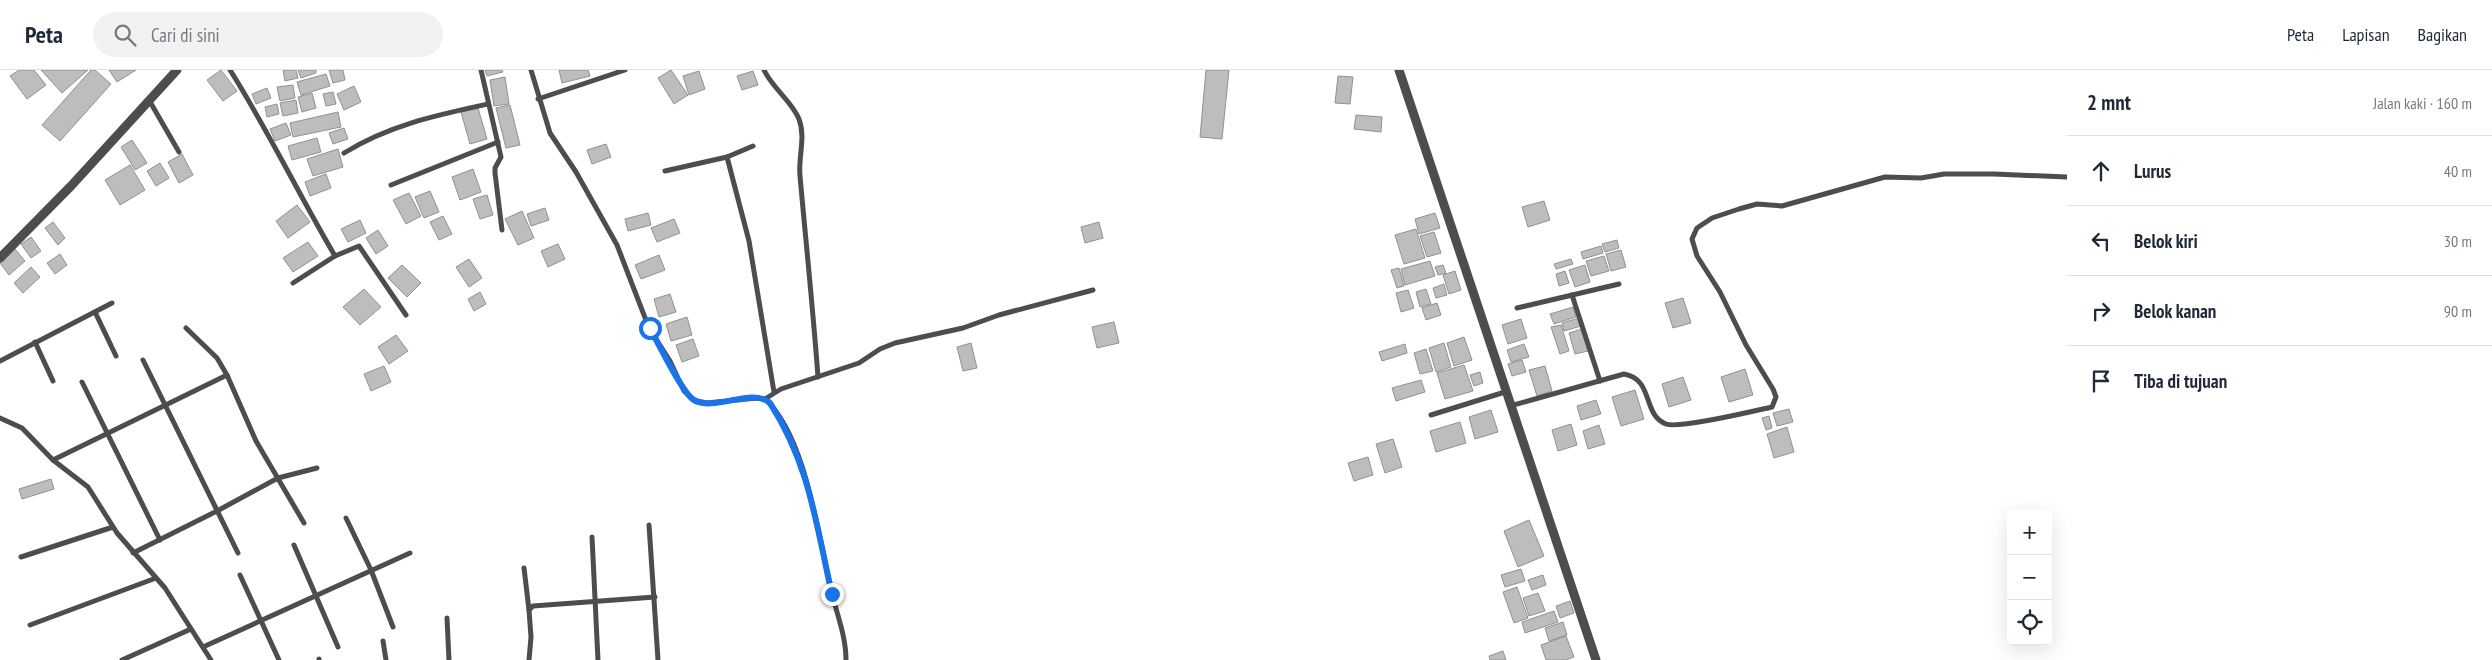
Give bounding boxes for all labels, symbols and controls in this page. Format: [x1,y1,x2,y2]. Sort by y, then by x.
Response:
search box [93,12,443,57]
text: Peta [25,19,63,50]
icon: search [111,21,139,49]
text: Cari di sini [151,23,220,47]
text: Peta [2287,23,2314,46]
text: Lapisan [2342,23,2390,46]
text: Bagikan [2418,23,2467,46]
text: 2 mnt [2087,89,2131,116]
text: Jalan kaki · 160 m [2373,93,2472,113]
icon: ahead [2087,157,2115,185]
text: Lurus [2134,159,2171,183]
text: 40 m [2444,161,2472,181]
icon: left [2087,227,2115,255]
text: Belok kiri [2134,229,2198,253]
text: 30 m [2444,231,2472,251]
icon: right [2087,297,2115,325]
text: Belok kanan [2134,299,2216,323]
text: 90 m [2444,301,2472,321]
route start [639,317,662,340]
icon: arrive [2087,367,2115,395]
text: Tiba di tujuan [2134,369,2227,393]
map controls [2007,510,2052,645]
button: + [2007,510,2052,555]
button: − [2007,555,2052,600]
route end [821,583,844,606]
button: locate [2007,600,2052,645]

